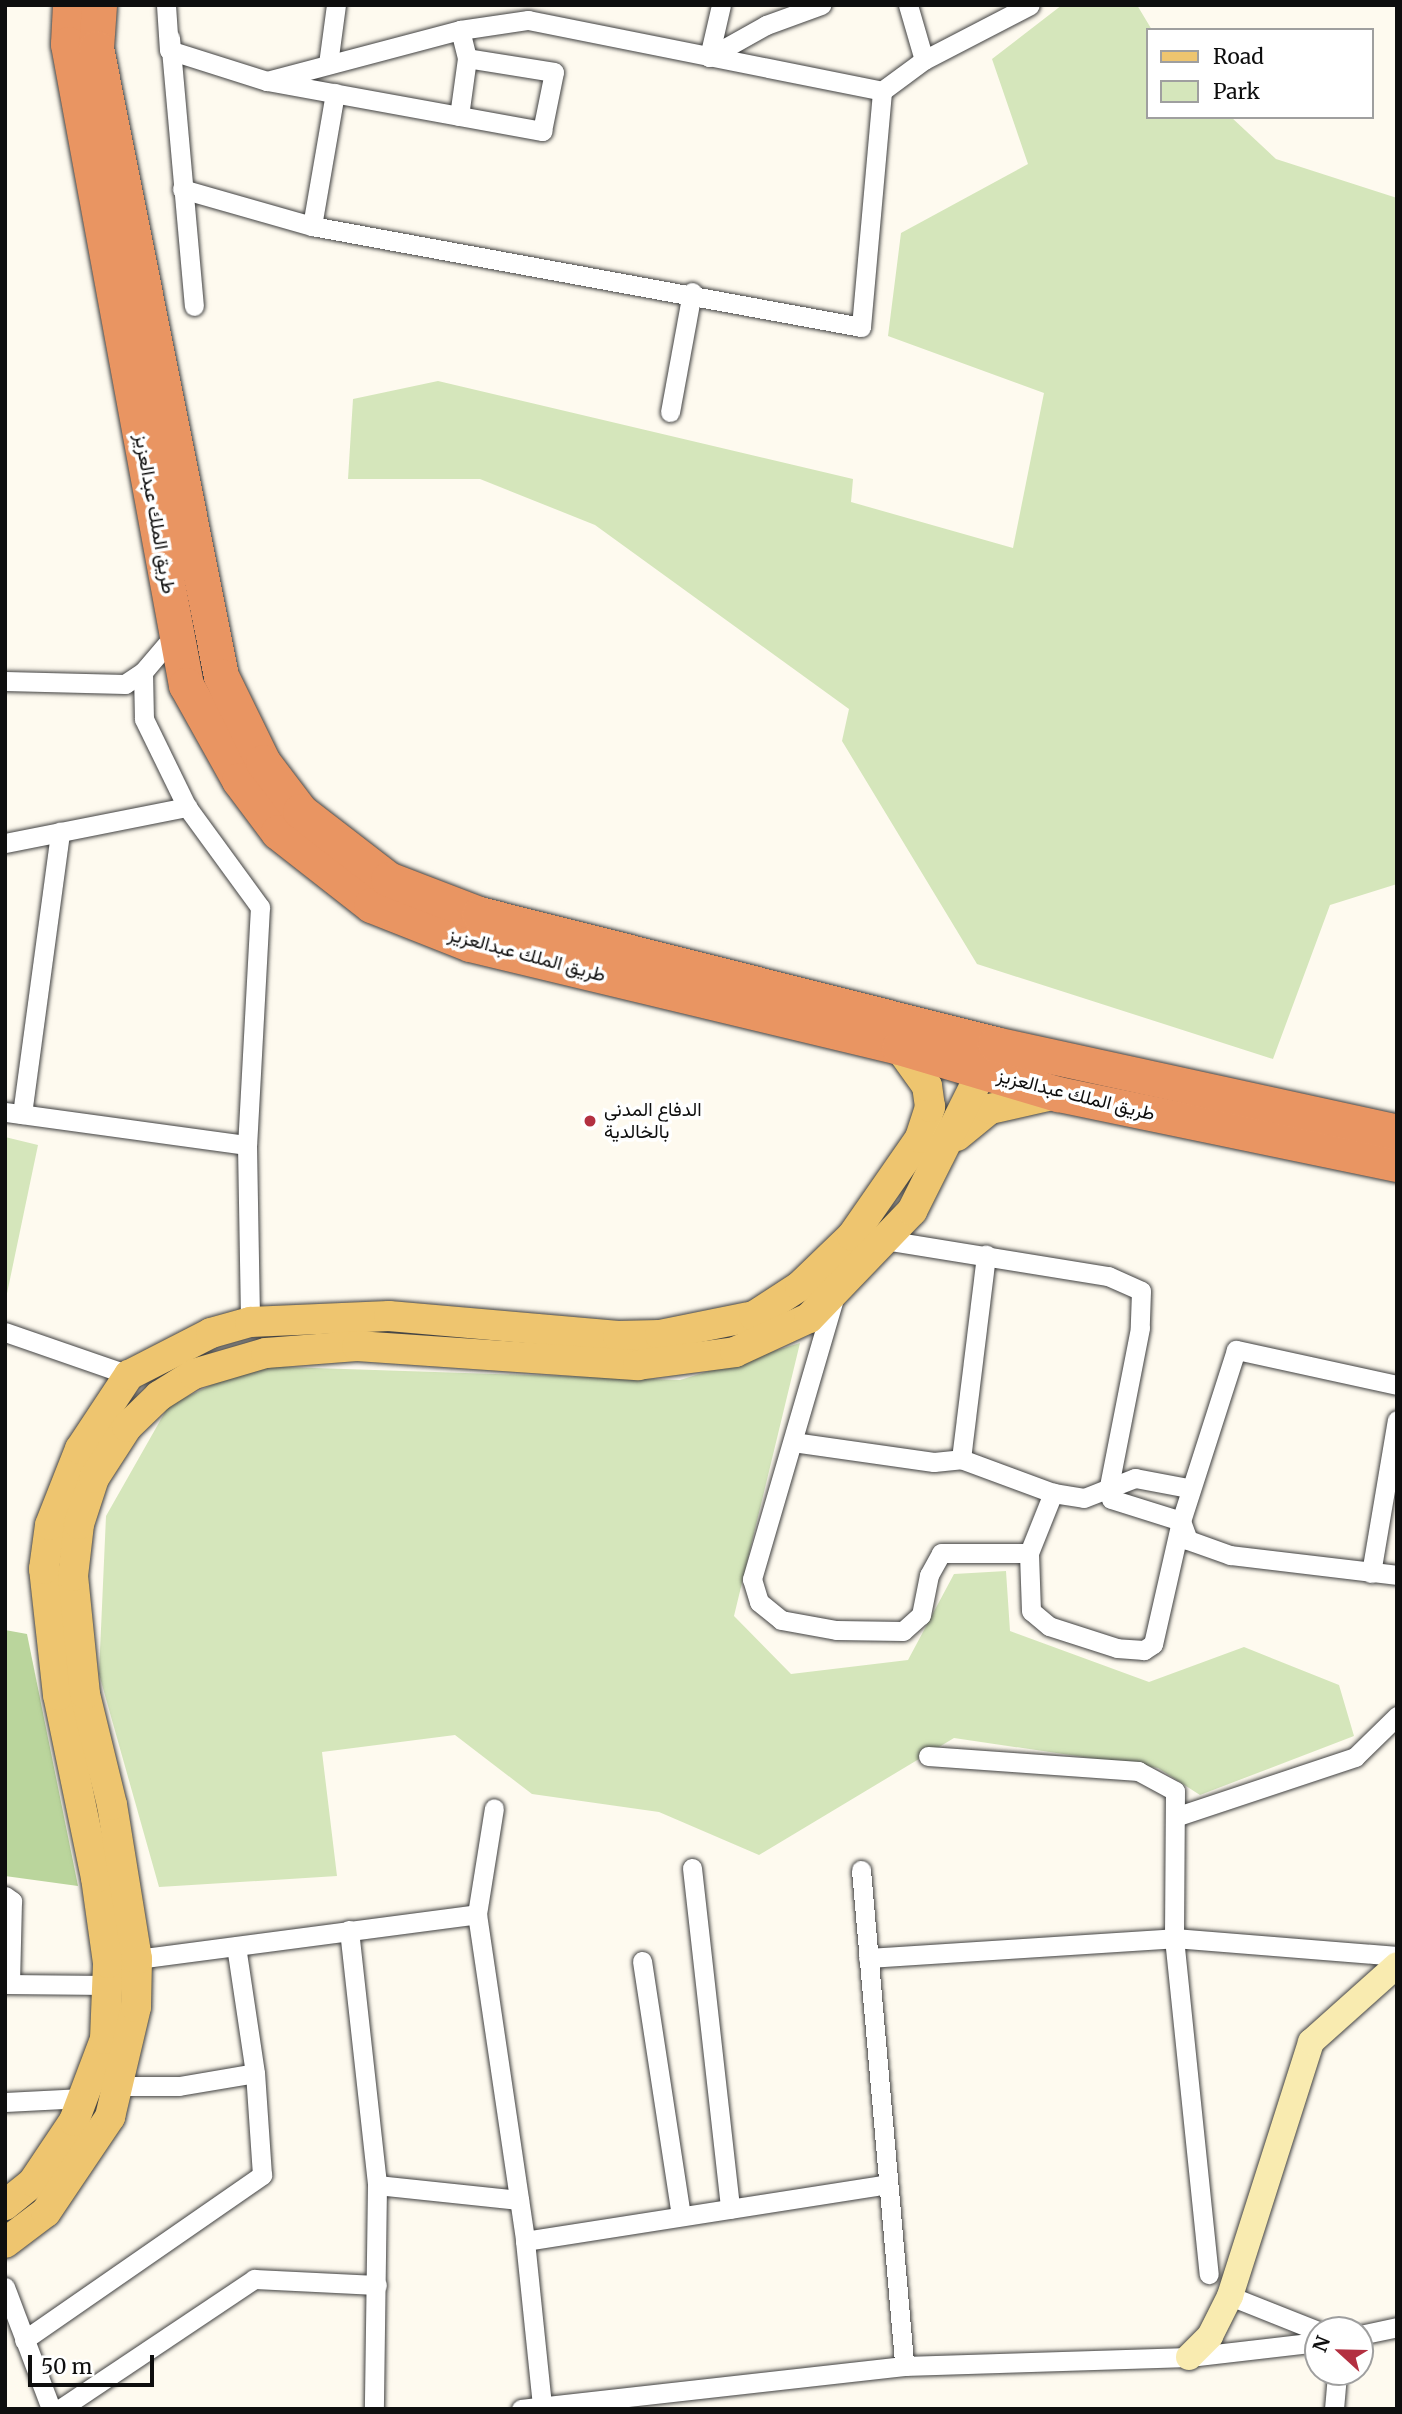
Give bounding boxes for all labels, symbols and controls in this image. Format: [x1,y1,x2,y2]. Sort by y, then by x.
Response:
legend [1146,28,1374,119]
text: Road [1213,43,1264,70]
text: Park [1213,78,1260,105]
street label: طريق الملك عبدالعزيز [130,432,180,596]
street label: طريق الملك عبدالعزيز [446,923,608,987]
street label: طريق الملك عبدالعزيز [995,1064,1157,1126]
place label: الدفاع المدني بالخالدية [604,1099,702,1143]
marker: الدفاع المدني بالخالدية [582,1113,598,1129]
north arrow [1304,2316,1374,2386]
text: N [1307,2332,1335,2355]
scale bar [32,2340,158,2384]
text: 50 m [41,2353,92,2380]

